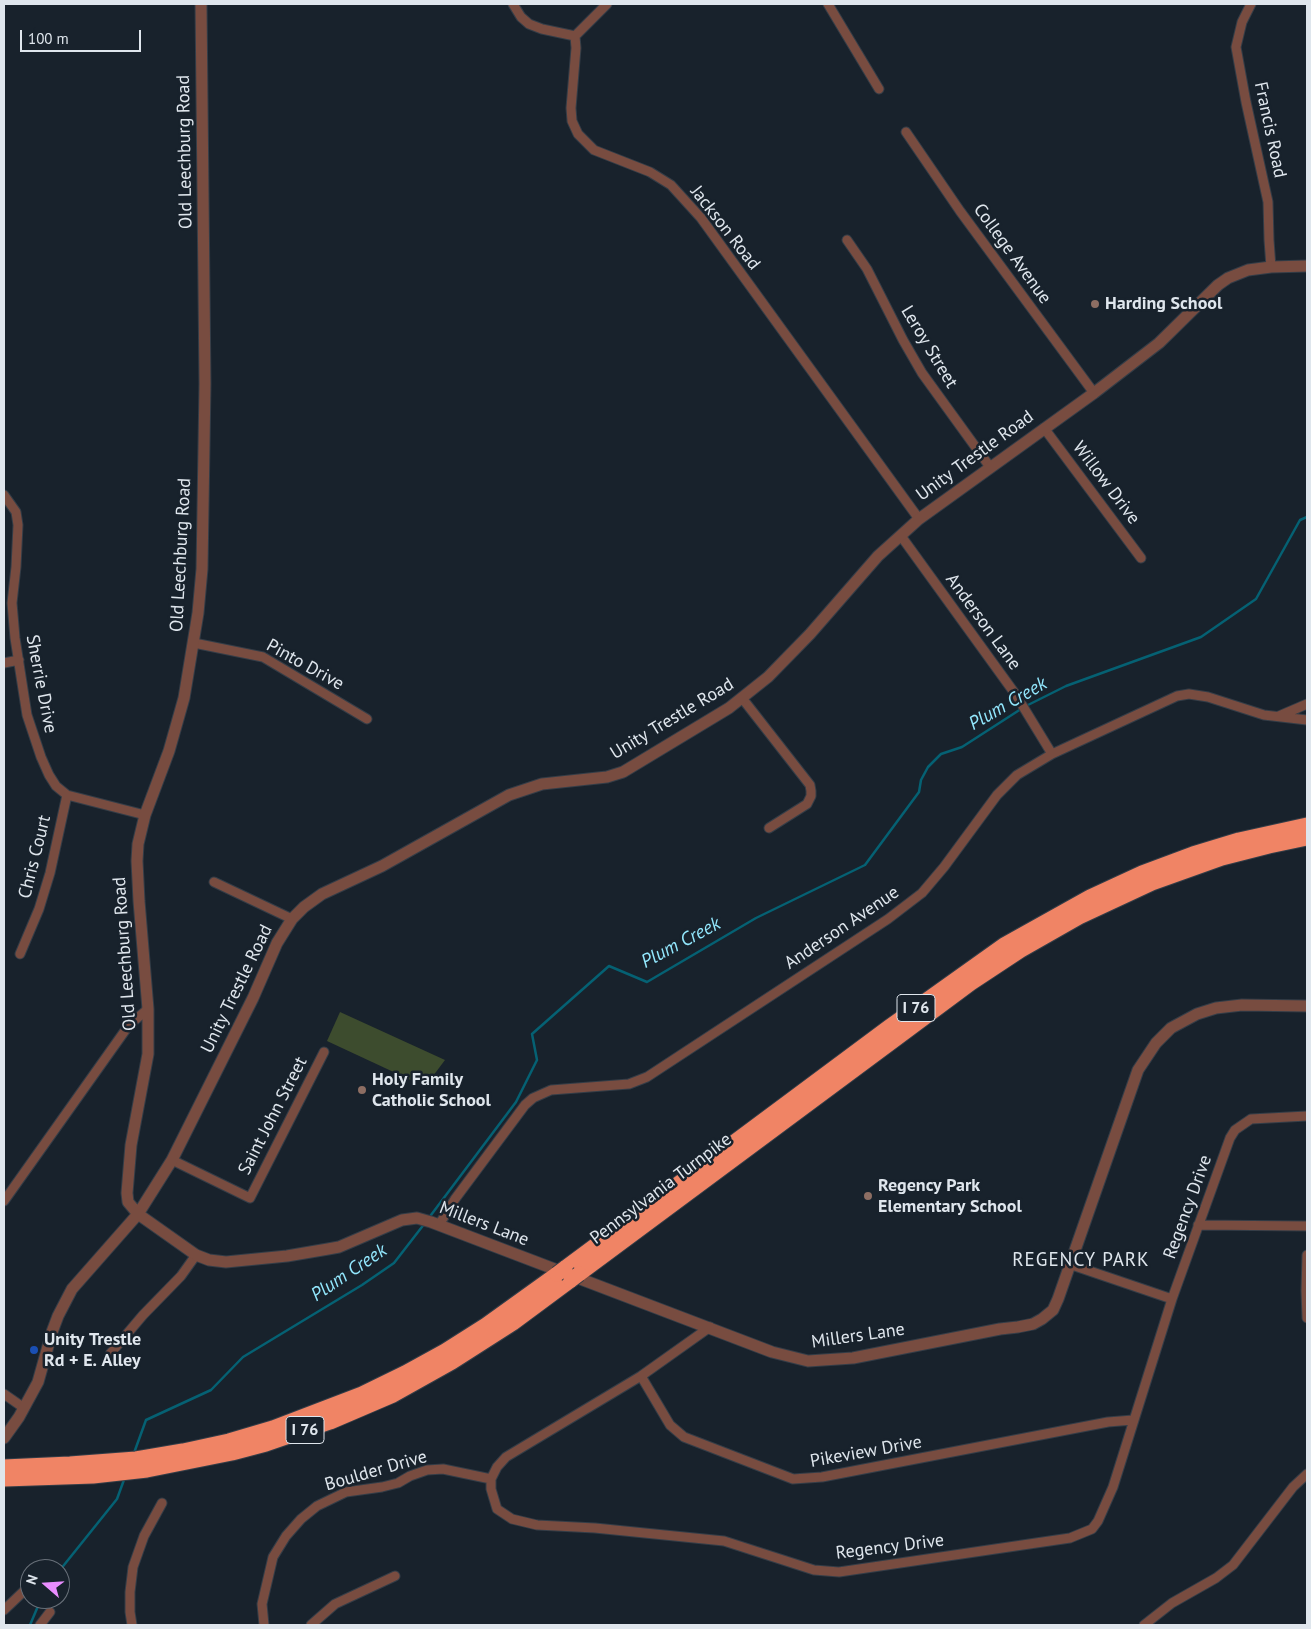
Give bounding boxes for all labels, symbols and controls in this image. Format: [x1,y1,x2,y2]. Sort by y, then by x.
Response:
scale bar [22,20,144,52]
text: 100 m [28,29,69,48]
street label: Old Leechburg Road [173,75,197,229]
street label: Francis Road [1249,80,1291,180]
street label: Jackson Road [685,182,765,274]
street label: College Avenue [968,200,1056,308]
place label: Harding School [1105,293,1222,315]
marker: Harding School [1089,298,1101,310]
street label: Leroy Street [896,302,962,392]
street label: Unity Trestle Road [912,406,1038,506]
street label: Willow Drive [1068,437,1144,529]
street label: Old Leechburg Road [166,477,196,633]
street label: Anderson Lane [941,570,1025,674]
street label: Sherrie Drive [21,633,61,735]
street label: Pinto Drive [262,635,348,695]
water label: Plum Creek [965,672,1051,736]
street label: Unity Trestle Road [606,674,738,764]
street label: Chris Court [14,813,56,901]
street label: Old Leechburg Road [109,876,141,1032]
street label: Anderson Avenue [781,882,903,974]
water label: Plum Creek [637,913,725,973]
street label: Unity Trestle Road [197,921,277,1057]
road number: I 76 [897,994,935,1021]
street label: Saint John Street [234,1053,312,1179]
place label: Holy Family Catholic School [372,1069,491,1112]
marker: Holy Family Catholic School [356,1084,368,1096]
street label: Pennsylvania Turnpike [586,1129,736,1249]
street label: Regency Drive [1159,1152,1217,1262]
place label: Regency Park Elementary School [878,1175,1022,1218]
marker: Regency Park Elementary School [862,1190,874,1202]
street label: Millers Lane [436,1197,532,1251]
water label: Plum Creek [307,1239,391,1307]
district label: REGENCY PARK [1011,1250,1151,1272]
street label: Millers Lane [810,1319,906,1353]
place label: Unity Trestle Rd + E. Alley [44,1329,141,1372]
marker: Unity Trestle Rd + E. Alley [28,1344,40,1356]
road number: I 76 [286,1416,324,1444]
street label: Pikeview Drive [809,1432,923,1472]
street label: Boulder Drive [322,1446,430,1496]
street label: Regency Drive [835,1530,945,1564]
north arrow [20,1559,70,1609]
text: N [22,1572,42,1587]

